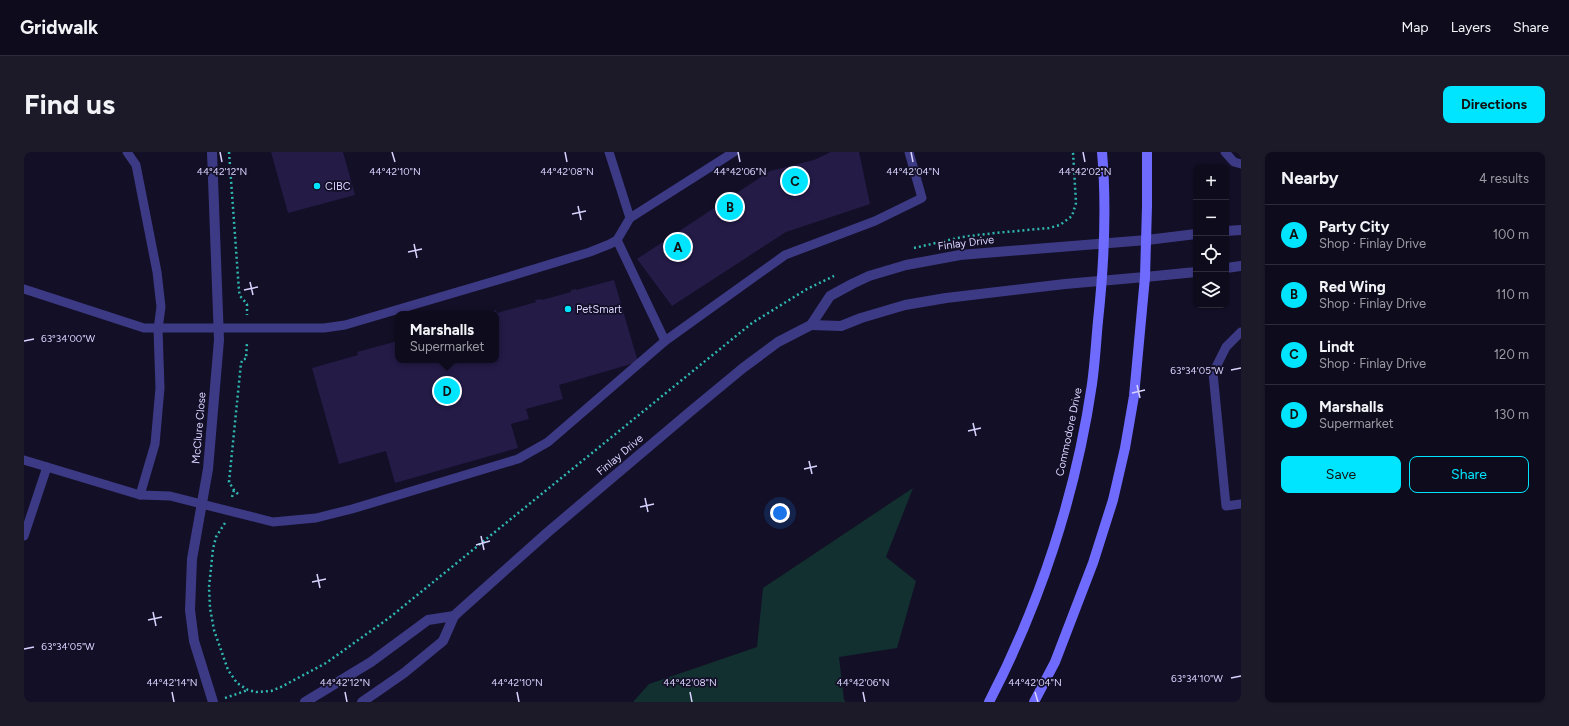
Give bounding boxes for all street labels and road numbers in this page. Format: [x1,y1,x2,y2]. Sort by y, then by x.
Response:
street label: Finlay Drive [937,233,995,253]
street label: Commodore Drive [1053,387,1085,477]
street label: McClure Close [189,392,209,464]
street label: Finlay Drive [594,432,646,478]

